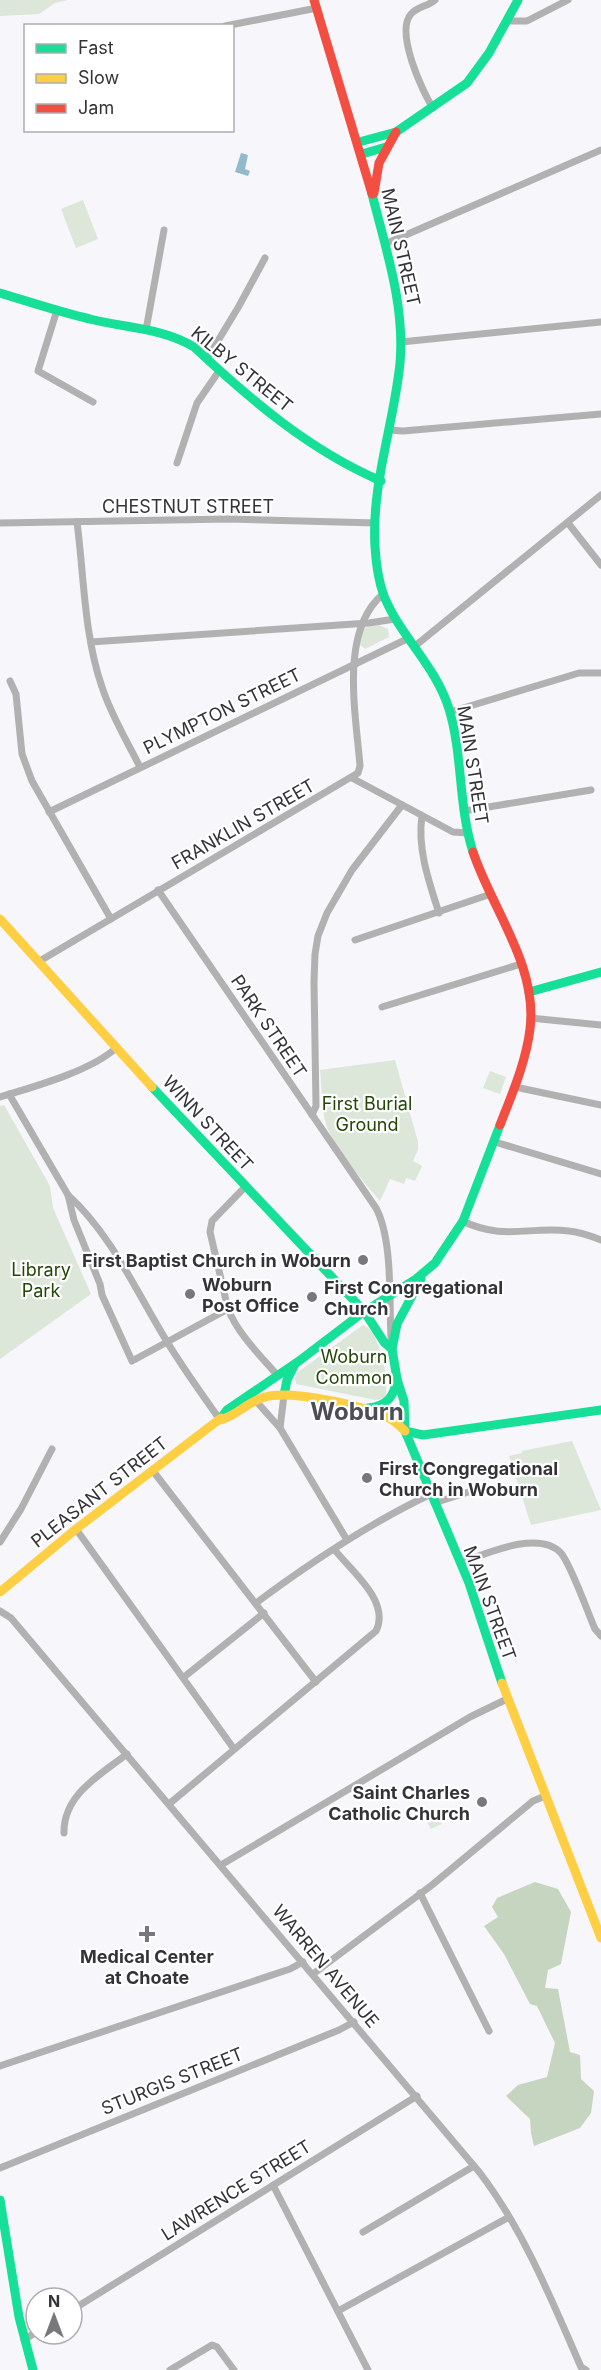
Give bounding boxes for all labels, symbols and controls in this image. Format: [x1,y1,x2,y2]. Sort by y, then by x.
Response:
legend [24,24,234,132]
text: Fast [78,37,114,58]
text: Slow [78,67,119,88]
text: Jam [78,97,114,118]
street label: MAIN STREET [377,186,425,308]
street label: KILBY STREET [187,322,297,416]
street label: CHESTNUT STREET [102,496,274,517]
street label: PLYMPTON STREET [140,664,304,758]
street label: MAIN STREET [453,704,493,826]
street label: FRANKLIN STREET [168,774,318,874]
street label: PARK STREET [227,971,311,1081]
street label: WINN STREET [158,1071,258,1175]
park label: First Burial Ground [322,1093,412,1135]
place label: First Baptist Church in Woburn [82,1250,351,1271]
marker: First Baptist Church in Woburn [356,1253,370,1267]
park label: Library Park [11,1259,71,1301]
place label: Woburn Post Office [202,1274,300,1316]
place label: First Congregational Church [324,1277,503,1319]
marker: Woburn Post Office [183,1287,197,1301]
marker: First Congregational Church [305,1290,319,1304]
park label: Woburn Common [316,1346,392,1388]
district label: Woburn [310,1397,404,1426]
street label: PLEASANT STREET [27,1432,171,1552]
place label: First Congregational Church in Woburn [379,1458,558,1500]
marker: First Congregational Church in Woburn [360,1471,374,1485]
street label: MAIN STREET [460,1543,520,1663]
place label: Saint Charles Catholic Church [328,1782,470,1824]
marker: Saint Charles Catholic Church [475,1795,489,1809]
street label: WARREN AVENUE [268,1900,384,2032]
marker: Medical Center at Choate [138,1925,156,1943]
place label: Medical Center at Choate [80,1946,214,1988]
street label: STURGIS STREET [98,2043,246,2119]
street label: LAWRENCE STREET [157,2135,315,2245]
north arrow [24,2286,84,2346]
text: N [48,2291,60,2311]

